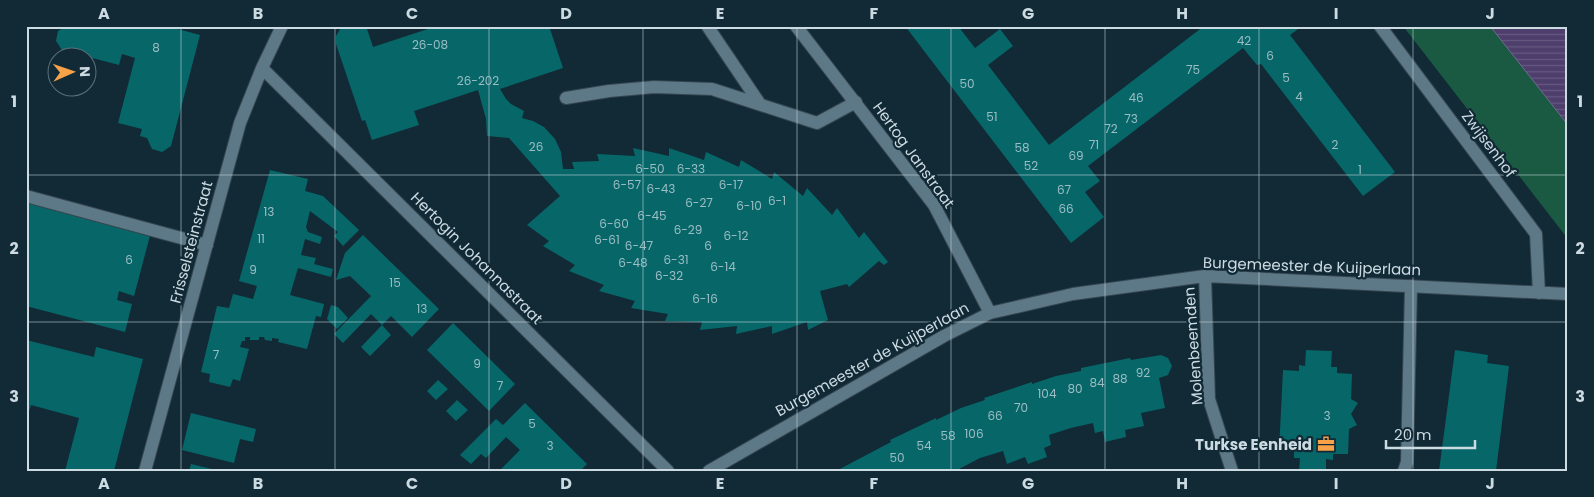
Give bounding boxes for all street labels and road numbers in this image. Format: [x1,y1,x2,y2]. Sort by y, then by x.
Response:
street label: Hertog Janstraat [868,98,960,212]
street label: Zwijsenhof [1457,106,1521,182]
street label: Frisselsteinstraat [165,178,217,306]
street label: Hertogin Johannastraat [406,187,548,329]
street label: Burgemeester de Kuijperlaan [1203,252,1421,280]
street label: Molenbeemden [1178,286,1208,406]
street label: Burgemeester de Kuijperlaan [772,297,972,421]

